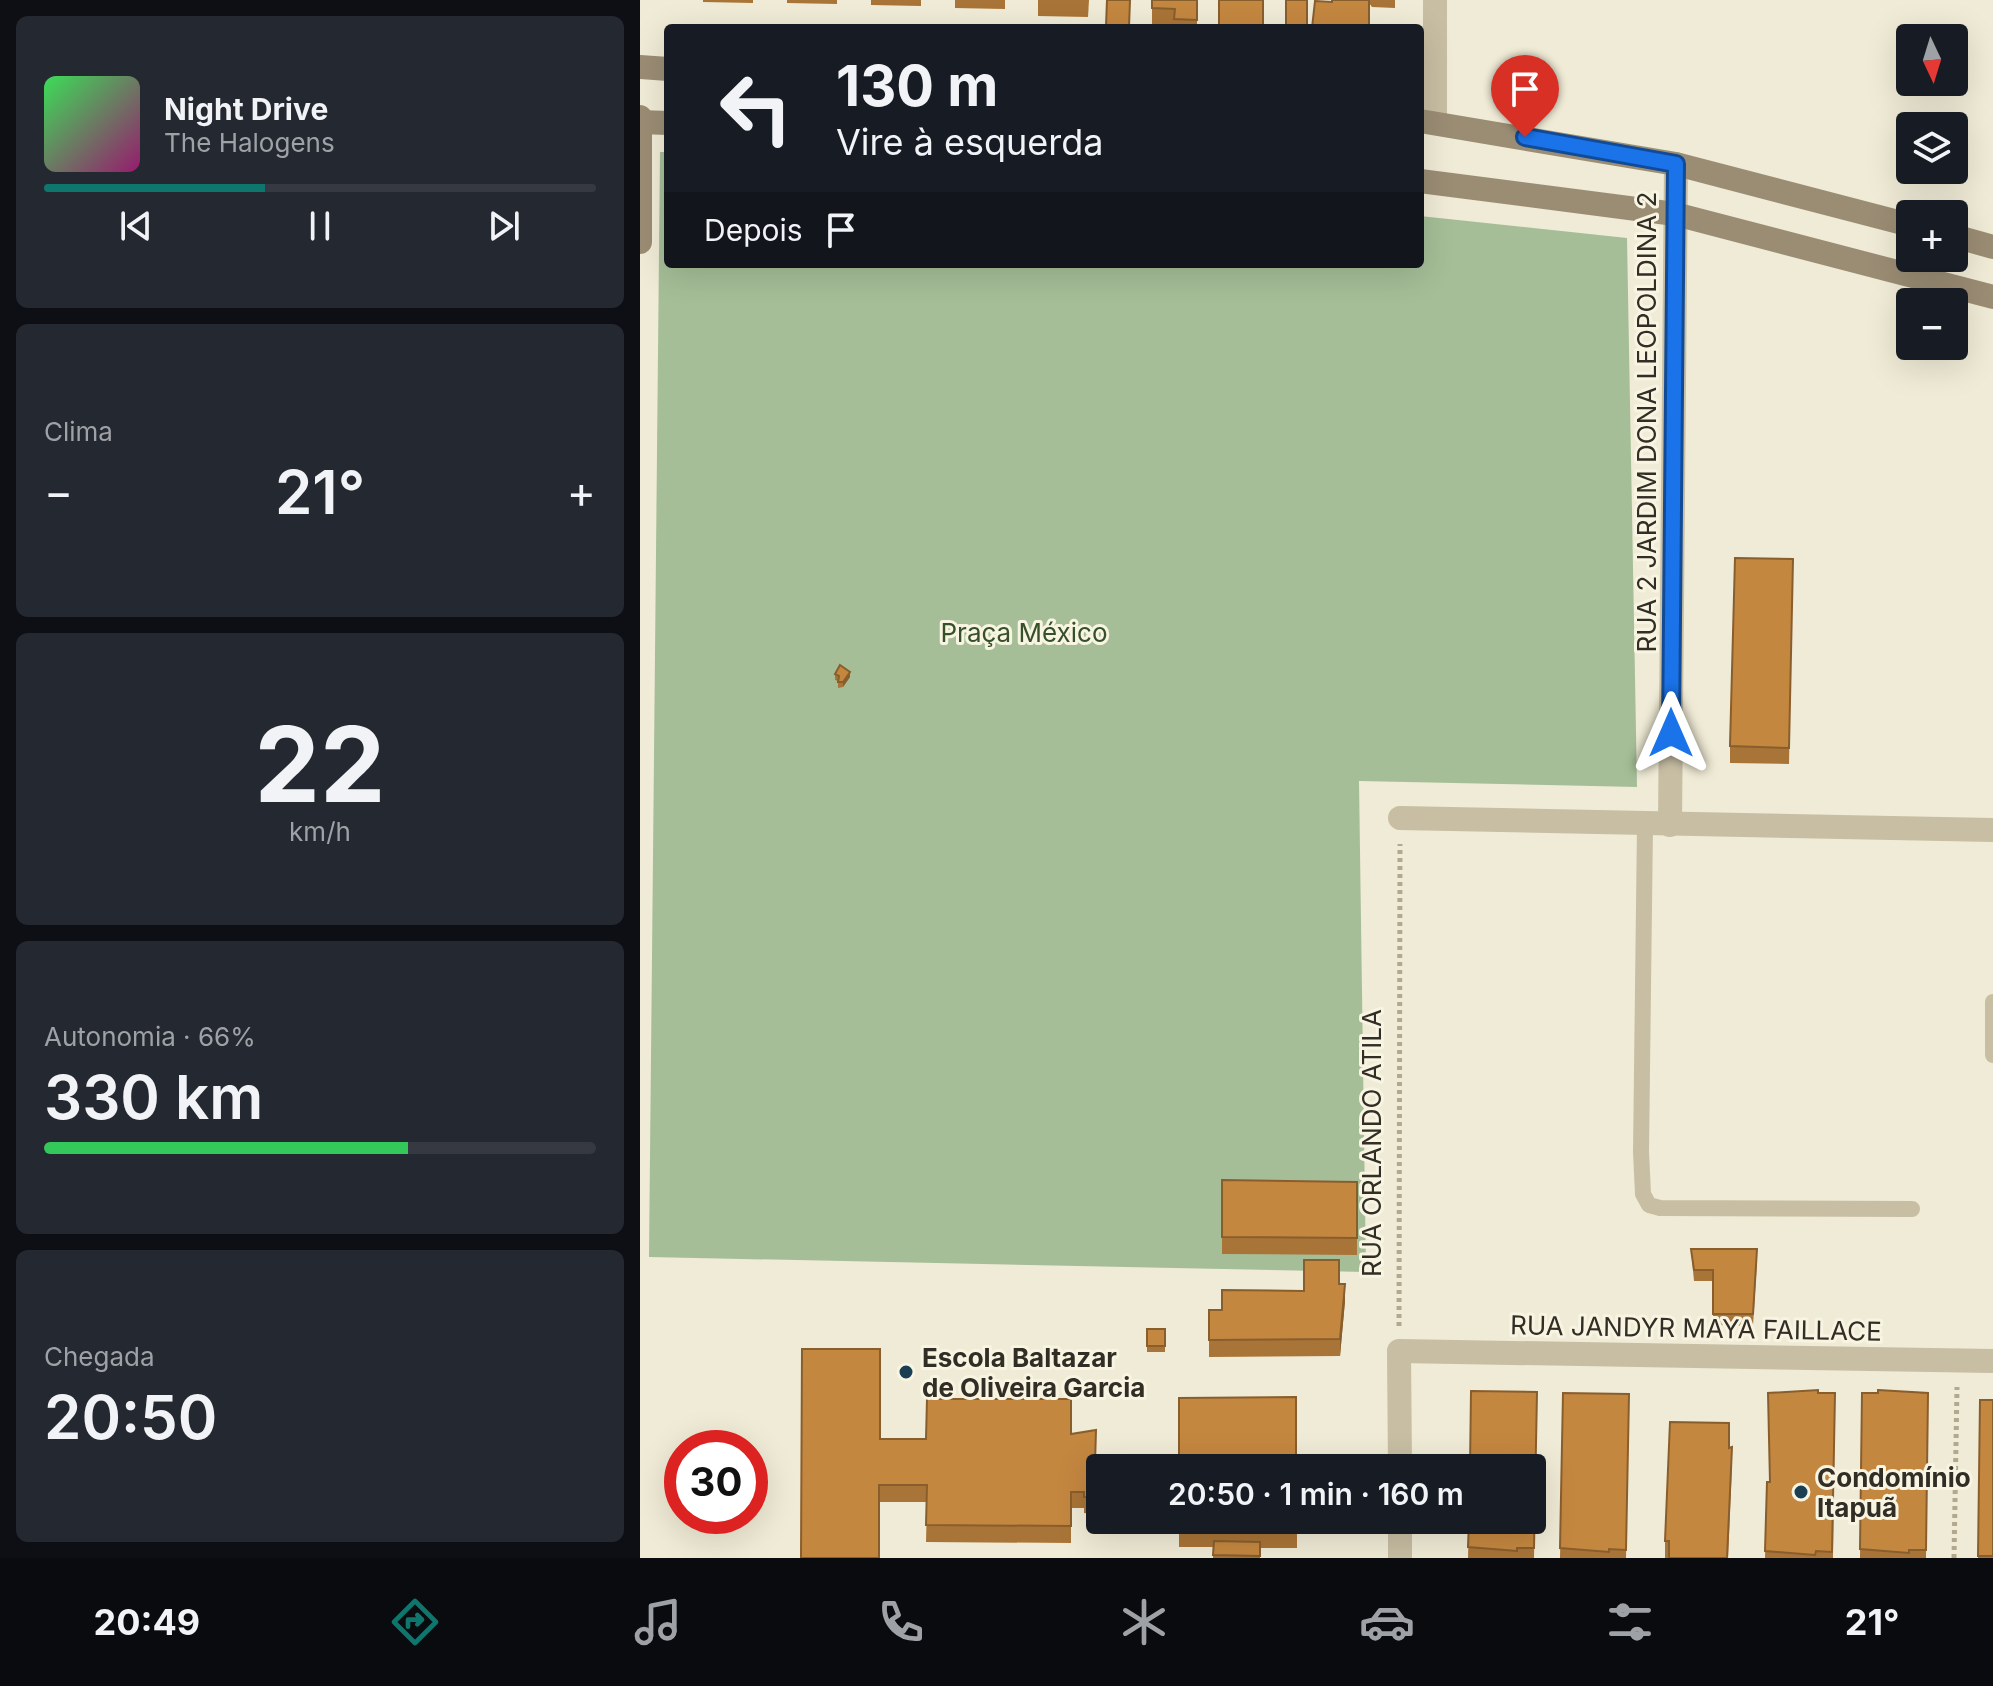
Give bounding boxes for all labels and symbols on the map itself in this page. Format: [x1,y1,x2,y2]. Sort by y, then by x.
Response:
north arrow [1896,24,1968,96]
pin [1491,55,1559,137]
street label: RUA 2 JARDIM DONA LEOPOLDINA 2 [1631,192,1662,652]
park label: Praça México [940,617,1108,648]
position arrow [1629,691,1713,775]
street label: RUA ORLANDO ATILA [1356,1009,1387,1277]
street label: RUA JANDYR MAYA FAILLACE [1510,1309,1882,1347]
place label: Escola Baltazar de Oliveira Garcia [922,1342,1145,1403]
marker: Escola Baltazar de Oliveira Garcia [897,1363,915,1381]
speed limit sign: 30 [664,1430,768,1534]
place label: Condomínio Itapuã [1817,1462,1971,1523]
marker: Condomínio Itapuã [1792,1483,1810,1501]

